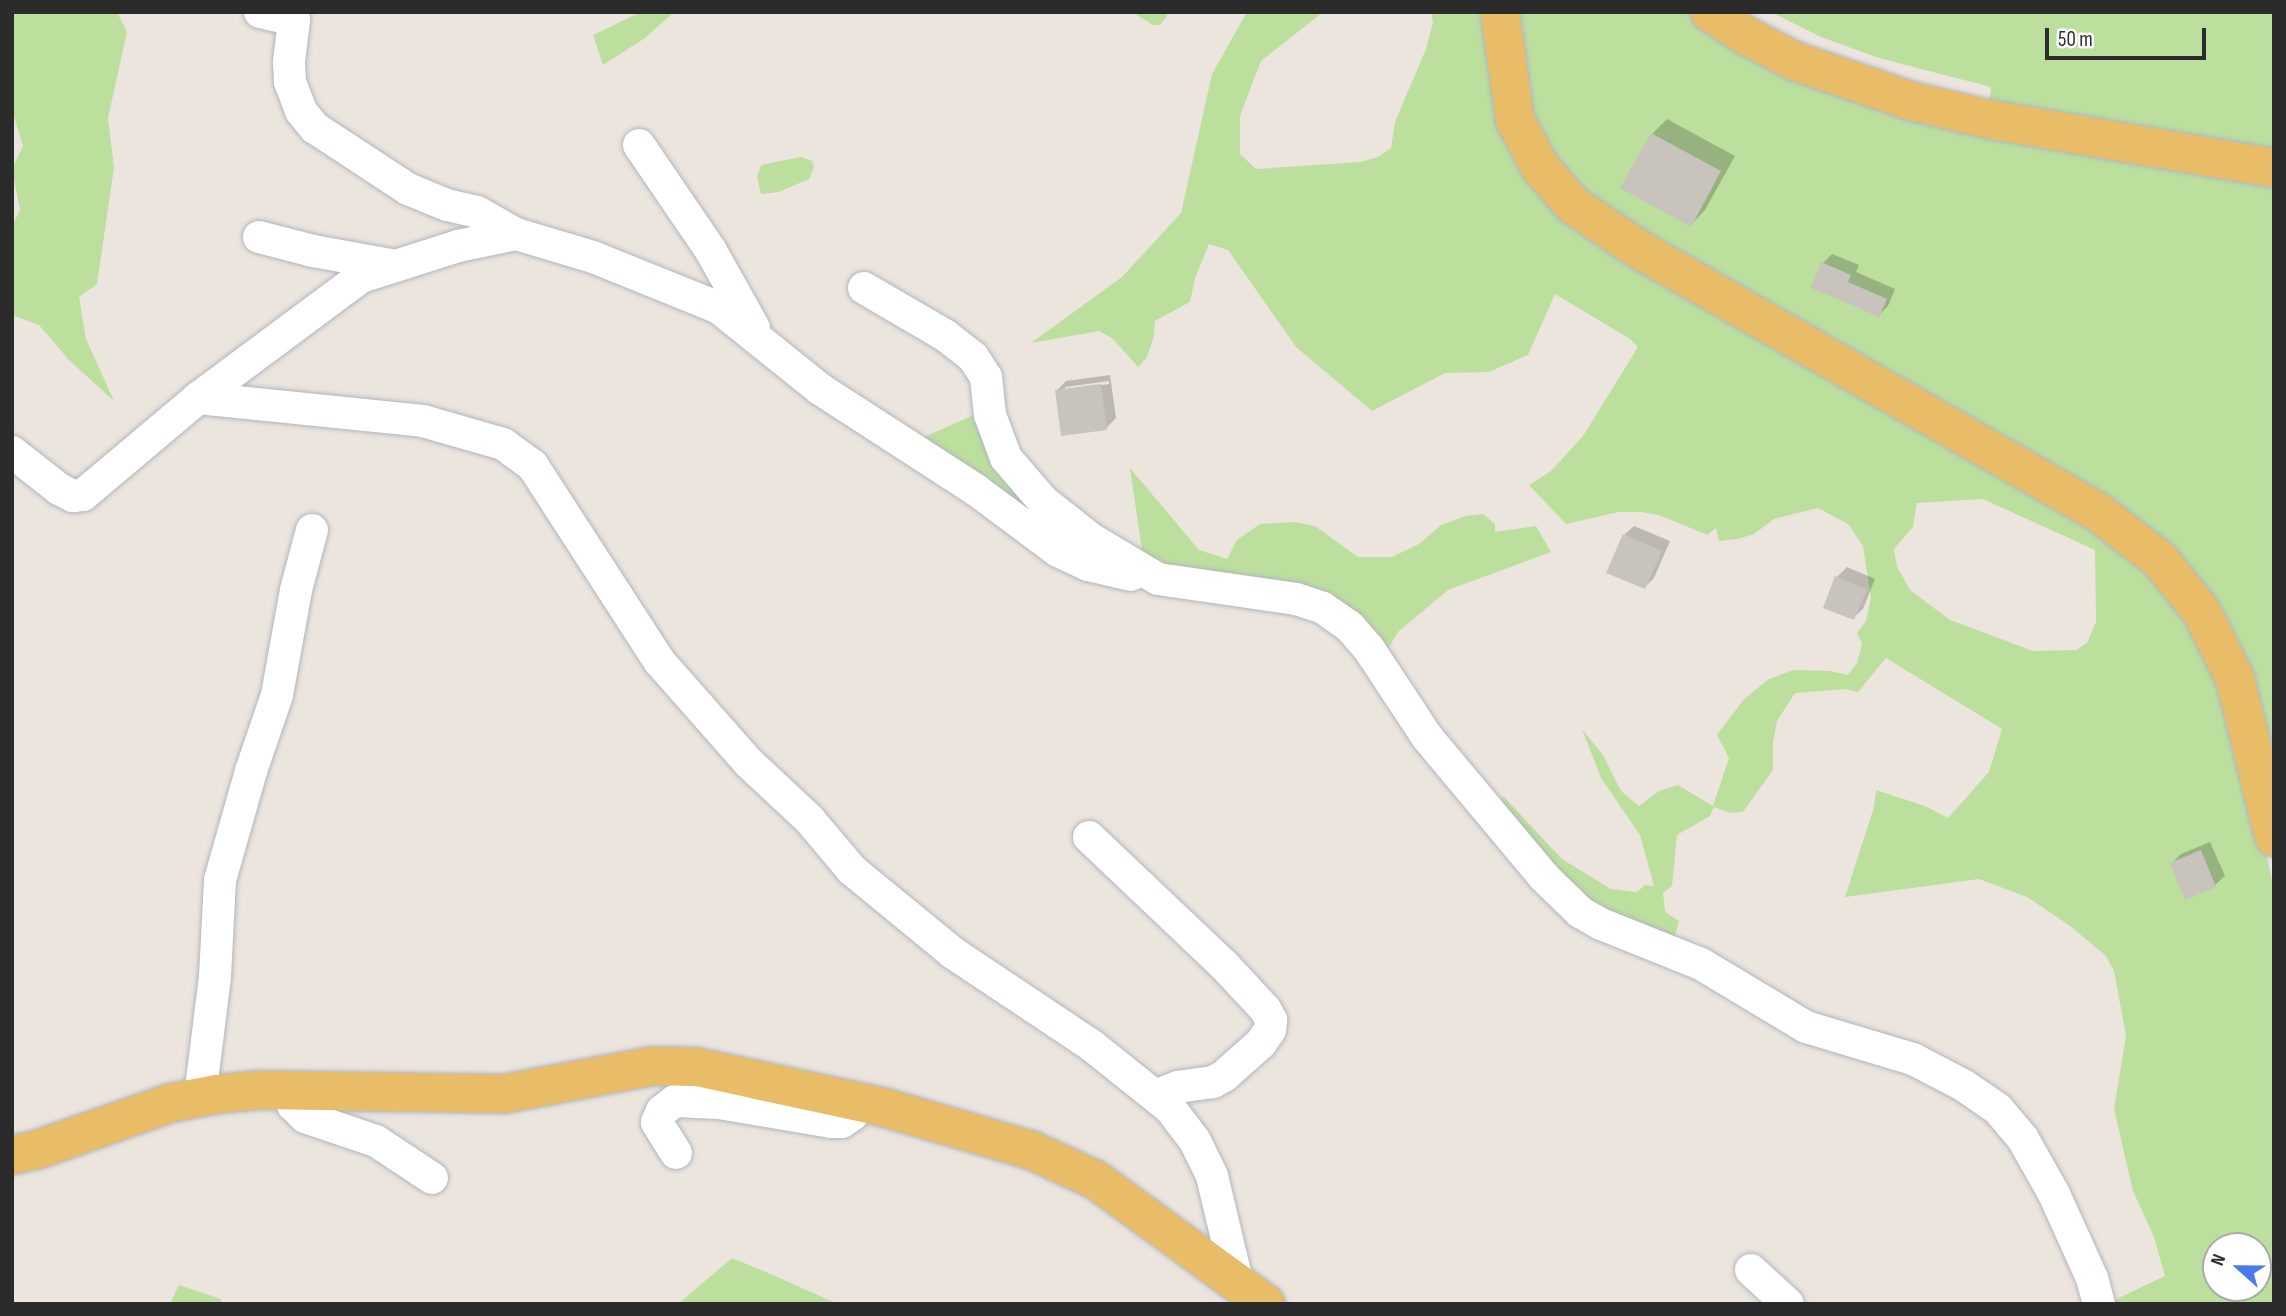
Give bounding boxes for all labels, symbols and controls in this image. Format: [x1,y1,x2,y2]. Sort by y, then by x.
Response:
scale bar [2048,14,2209,58]
text: 50 m [2058,27,2093,52]
north arrow [2202,1232,2272,1302]
text: N [2206,1251,2231,1269]

